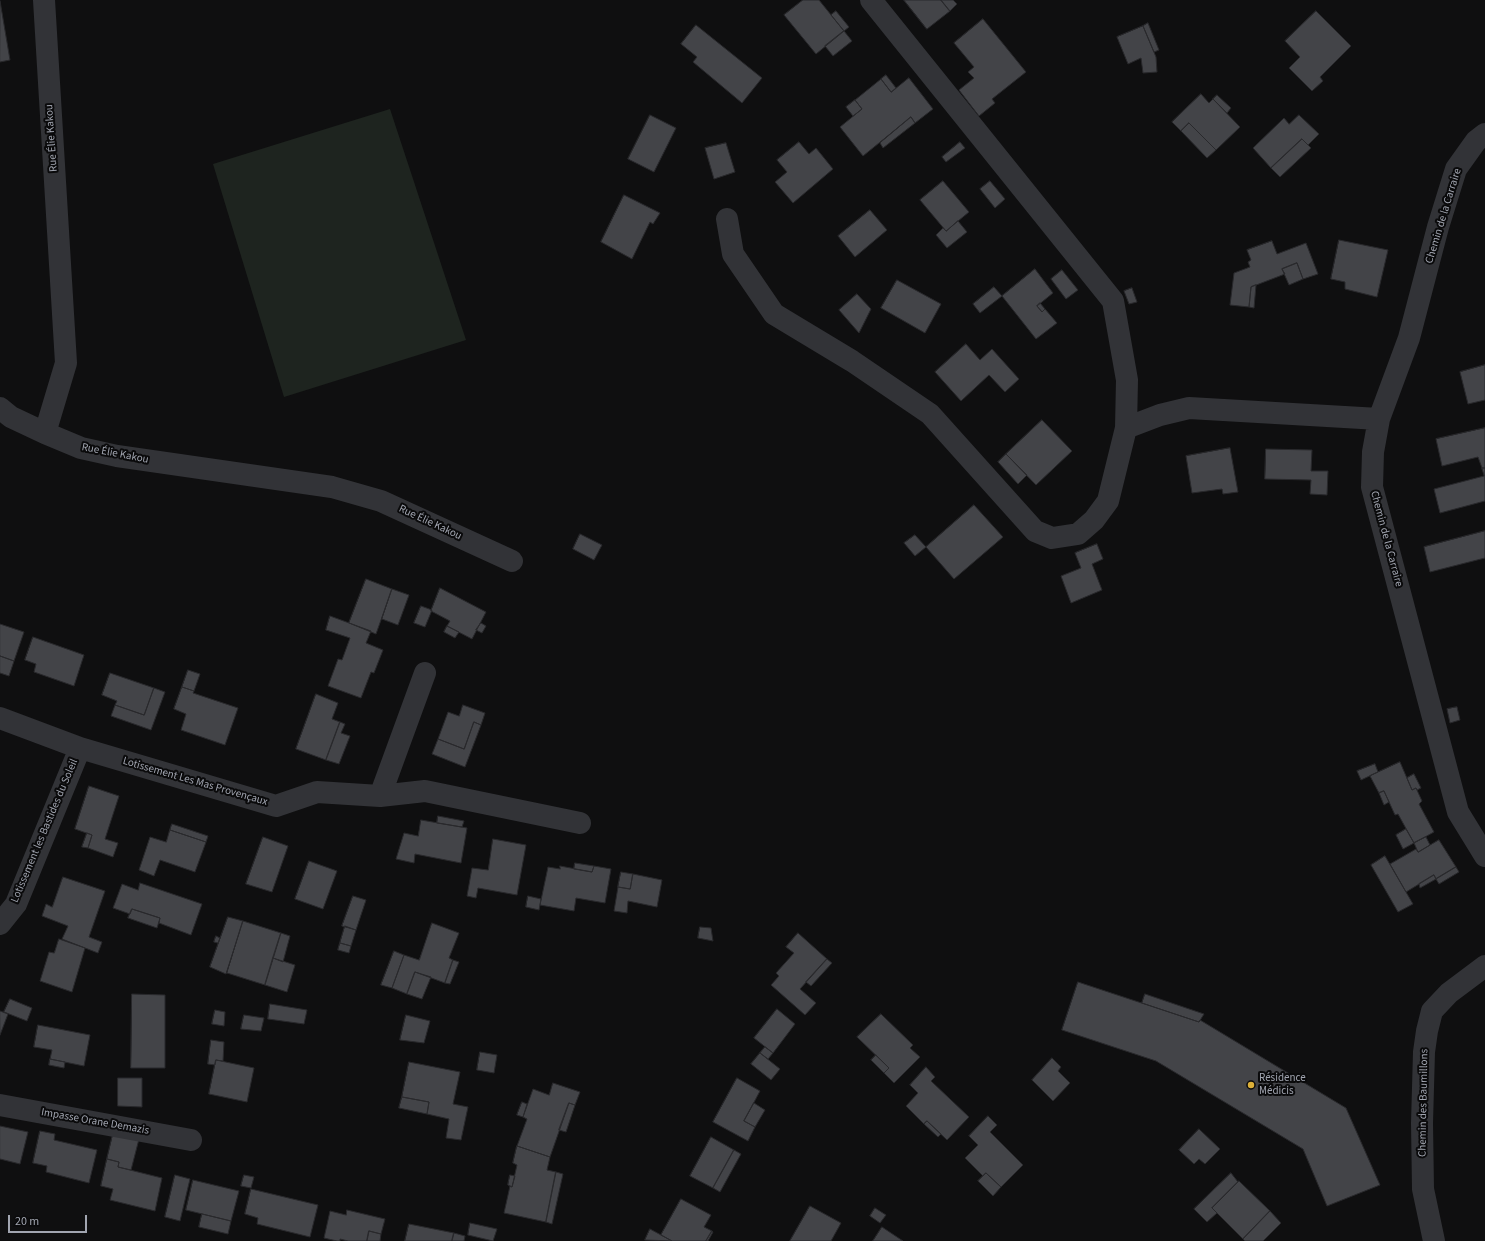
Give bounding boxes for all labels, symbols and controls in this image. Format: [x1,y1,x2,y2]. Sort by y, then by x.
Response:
street label: Rue Élie Kakou [43,104,61,172]
street label: Chemin de la Carraire [1423,167,1465,265]
street label: Rue Élie Kakou [80,441,150,467]
street label: Chemin de la Carraire [1367,490,1405,588]
street label: Rue Élie Kakou [396,503,464,543]
street label: Lotissement Les Mas Provençaux [121,755,269,809]
street label: Lotissement les Bastides du Soleil [9,757,81,905]
street label: Chemin des Baumillons [1416,1049,1432,1157]
place label: Résidence Médicis [1259,1072,1306,1098]
marker: Résidence Médicis [1246,1080,1256,1090]
street label: Impasse Orane Demazis [40,1106,150,1138]
scale bar [10,1207,89,1233]
text: 20 m [15,1213,39,1230]

